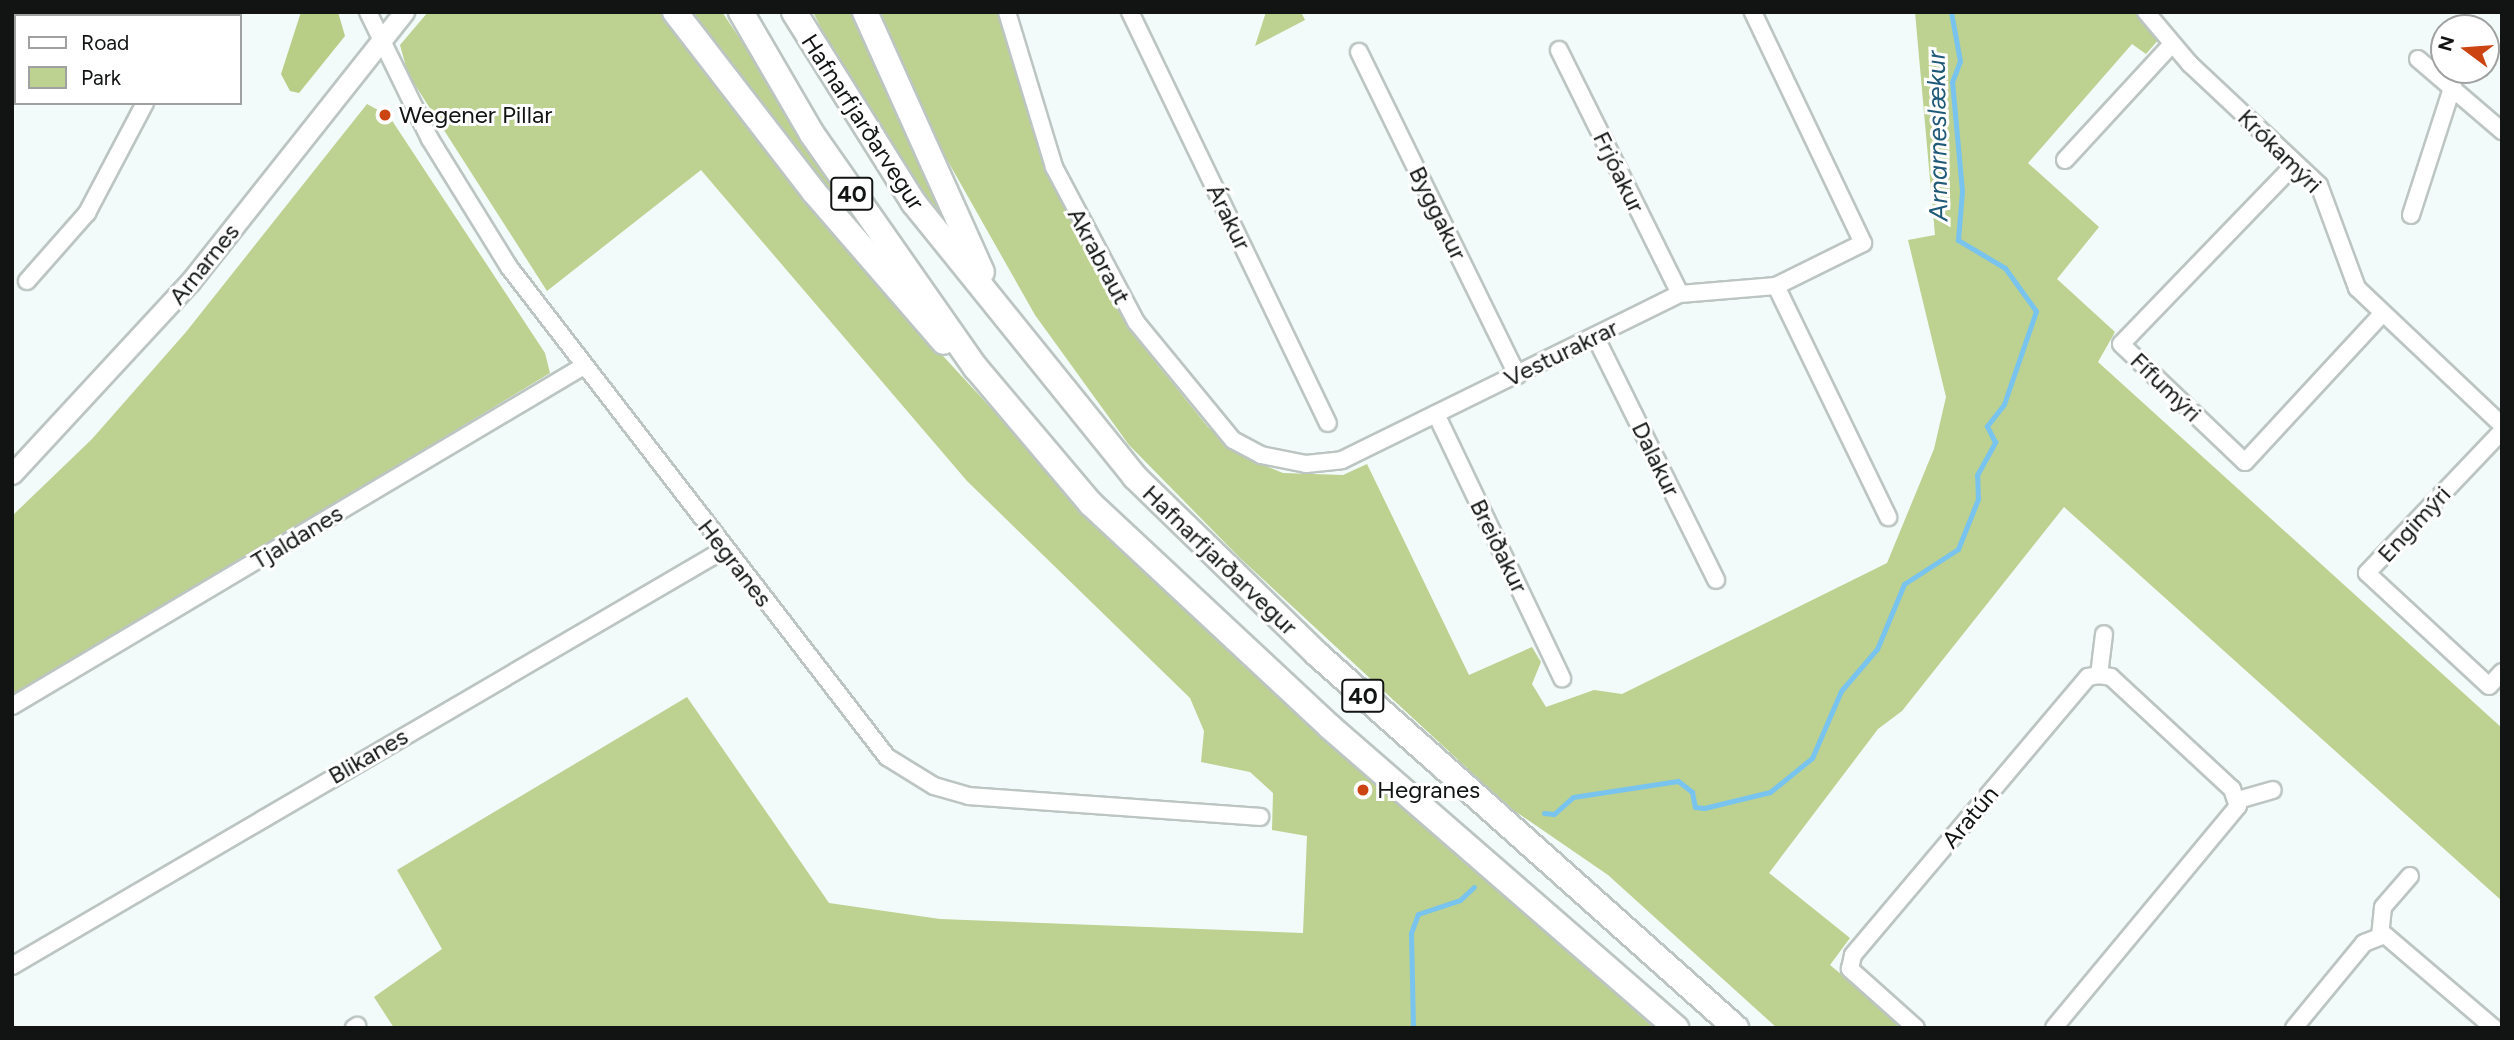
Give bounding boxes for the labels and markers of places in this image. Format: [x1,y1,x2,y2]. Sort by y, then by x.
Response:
place label: Wegener Pillar [399,101,552,129]
marker: Wegener Pillar [377,107,393,123]
place label: Hegranes [1377,776,1480,804]
marker: Hegranes [1355,782,1371,798]

